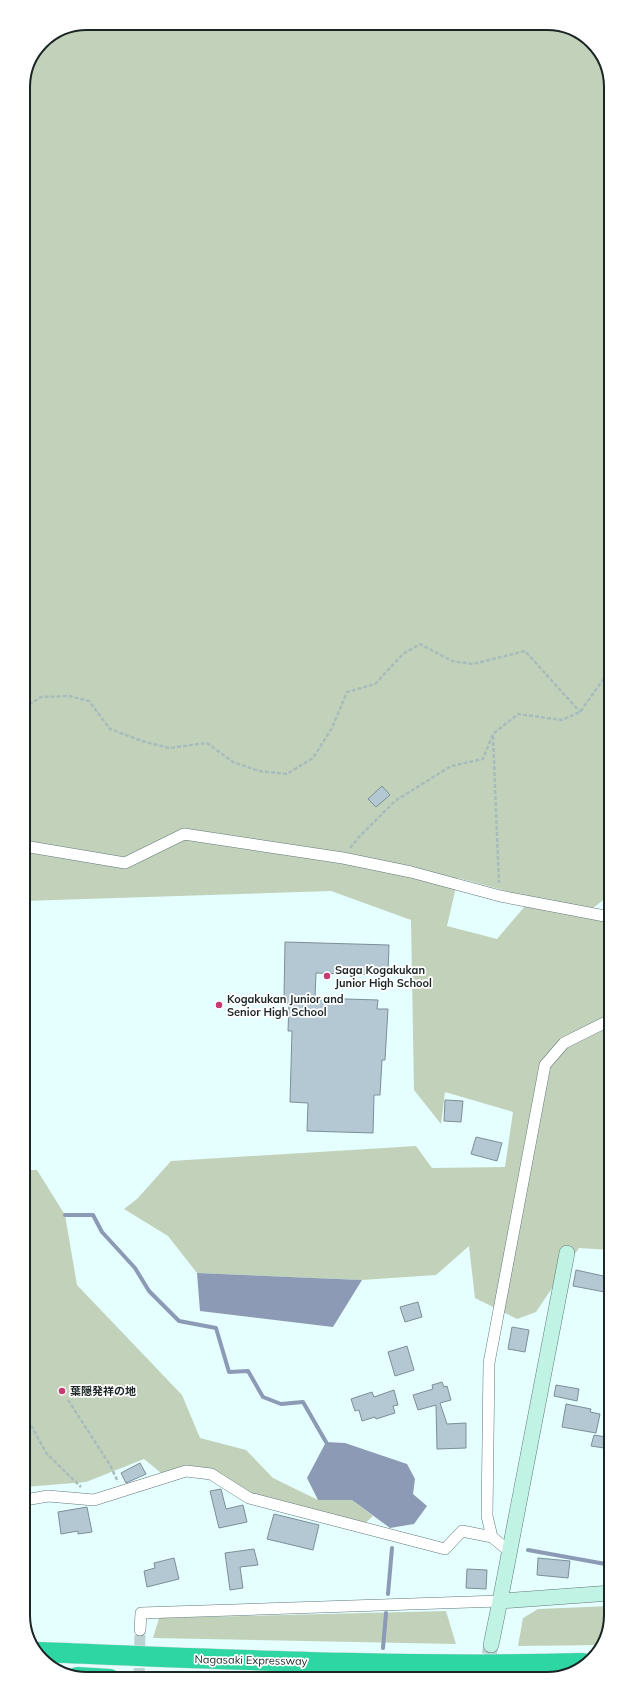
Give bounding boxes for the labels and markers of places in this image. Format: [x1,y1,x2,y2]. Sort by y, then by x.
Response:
place label: Saga Kogakukan Junior High School [335,963,432,990]
marker: Saga Kogakukan Junior High School [322,971,332,981]
place label: Kogakukan Junior and Senior High School [227,992,344,1019]
marker: Kogakukan Junior and Senior High School [214,1000,224,1010]
place label: 葉隠発祥の地 [70,1384,136,1398]
marker: 葉隠発祥の地 [57,1386,67,1396]

